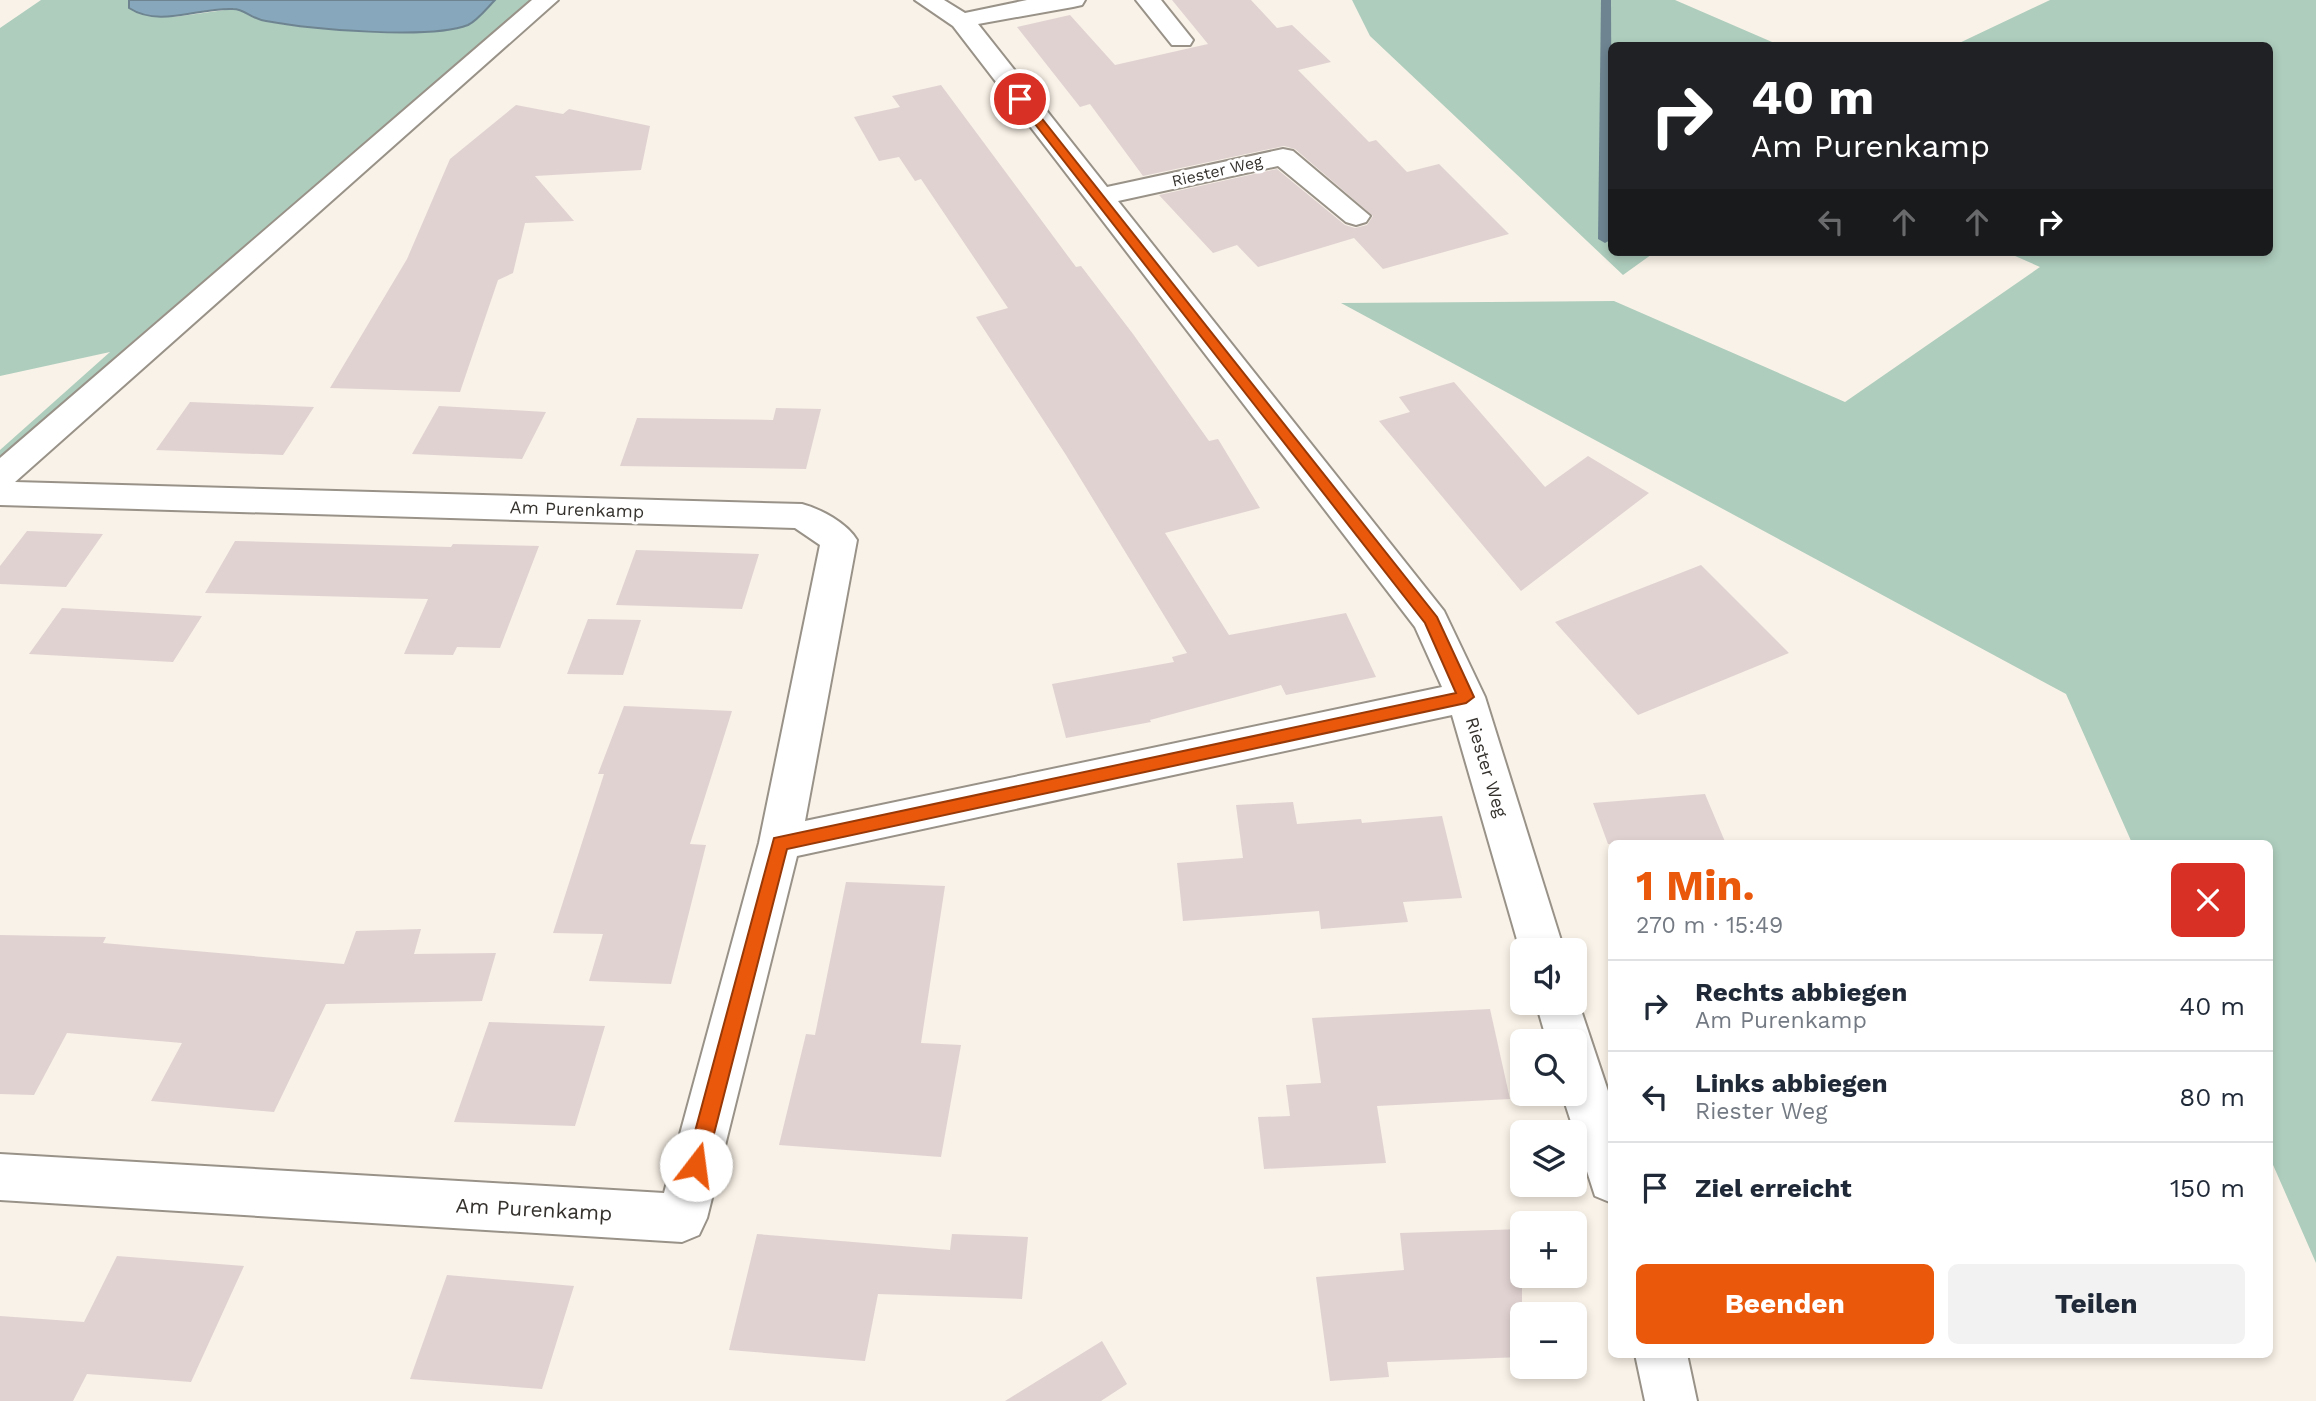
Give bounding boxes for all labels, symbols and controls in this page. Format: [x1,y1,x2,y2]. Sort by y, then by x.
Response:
text: 40 m [1751,68,1874,126]
pin [990,69,1050,129]
icon: right [1636,70,1727,161]
icon: arrive [1001,80,1039,118]
text: Am Purenkamp [1751,127,1990,165]
street label: Riester Weg [1170,151,1265,191]
icon: left [1812,203,1850,241]
icon: ahead [1885,203,1923,241]
icon: ahead [1958,203,1996,241]
icon: right [2031,203,2069,241]
street label: Am Purenkamp [509,496,645,522]
street label: Riester Weg [1462,714,1512,820]
text: 1 Min. [1636,861,1755,910]
button: close [2171,863,2245,937]
text: 270 m · 15:49 [1636,912,1783,939]
map controls [1510,938,1587,1379]
button: sound [1510,938,1587,1015]
text: Rechts abbiegen [1695,977,1907,1007]
icon: right [1636,987,1674,1025]
text: 40 m [2179,991,2245,1021]
text: Am Purenkamp [1695,1007,1867,1034]
button: search [1510,1029,1587,1106]
text: Links abbiegen [1695,1068,1888,1098]
icon: left [1636,1078,1674,1116]
text: 80 m [2179,1082,2245,1112]
text: Riester Weg [1695,1098,1828,1125]
button: layers [1510,1120,1587,1197]
position arrow [659,1128,733,1202]
icon: arrive [1636,1169,1674,1207]
text: Ziel erreicht [1695,1173,1852,1203]
text: 150 m [2170,1173,2245,1203]
street label: Am Purenkamp [455,1192,613,1226]
button: + [1510,1211,1587,1288]
button: Beenden [1636,1264,1934,1344]
button: Teilen [1948,1264,2245,1344]
button: − [1510,1302,1587,1379]

